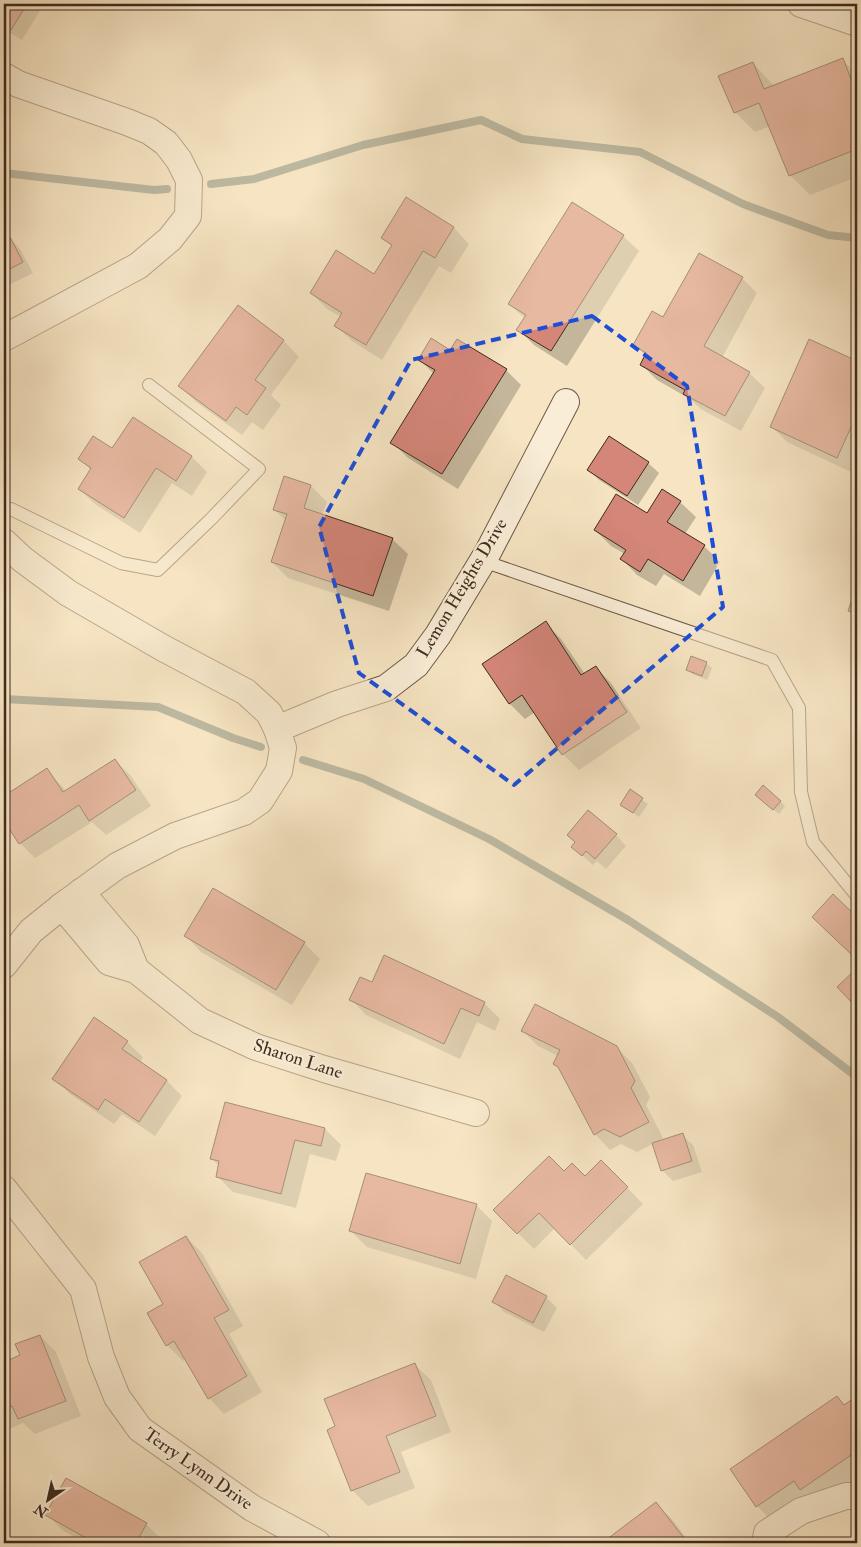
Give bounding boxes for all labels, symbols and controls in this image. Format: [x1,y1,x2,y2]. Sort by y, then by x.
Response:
street label: Lemon Heights Drive [411,514,513,662]
street label: Sharon Lane [250,1034,346,1084]
street label: Terry Lynn Drive [139,1423,257,1515]
north arrow [22,1474,72,1524]
text: N [31,1500,52,1521]

